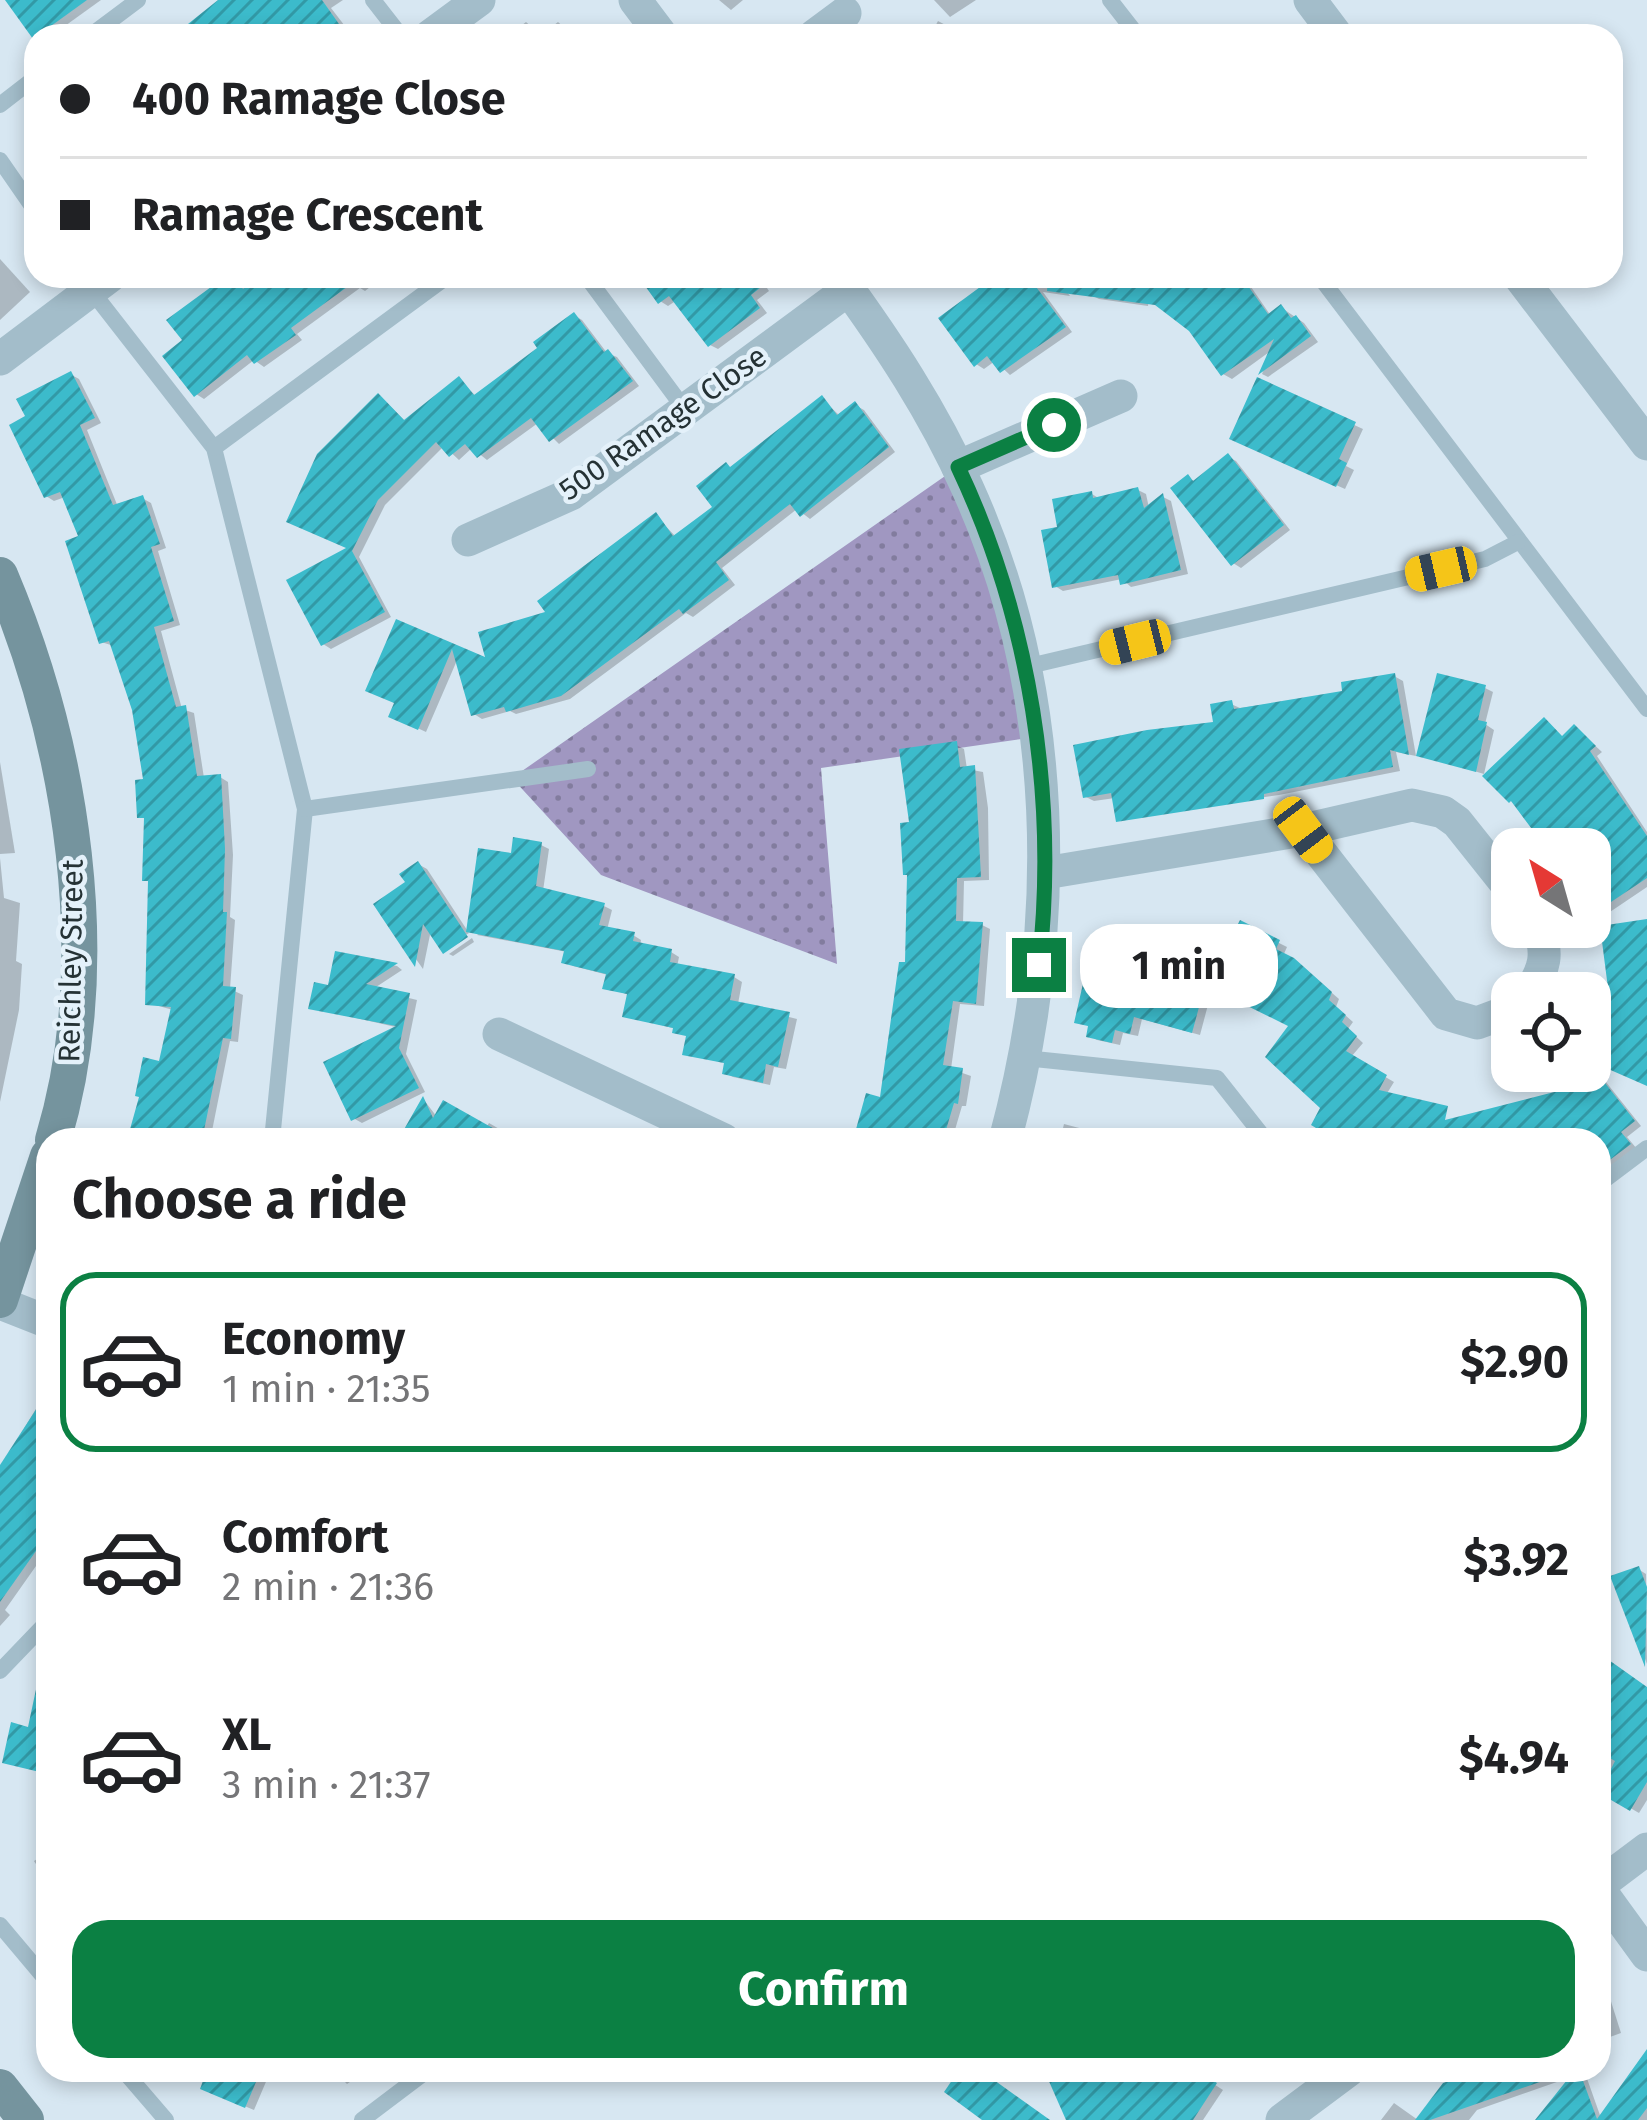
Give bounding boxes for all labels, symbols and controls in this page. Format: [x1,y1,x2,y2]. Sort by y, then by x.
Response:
text: 400 Ramage Close [132,72,506,126]
text: Ramage Crescent [132,188,483,242]
street label: 500 Ramage Close [552,338,774,508]
route start [1027,398,1081,452]
car [1402,543,1480,595]
car [1096,616,1174,668]
car [1267,790,1339,870]
north arrow [1491,828,1611,948]
map controls [1491,828,1611,1092]
street label: Reichley Street [51,859,91,1063]
callout: 1 min [1081,923,1279,1007]
route end [1012,938,1066,992]
text: 1 min [1132,943,1226,989]
button: locate [1491,972,1611,1092]
text: Choose a ride [72,1168,407,1232]
icon: car [78,1308,186,1416]
text: Economy [222,1312,405,1366]
text: $2.90 [1460,1335,1569,1389]
text: 1 min · 21:35 [222,1366,430,1412]
icon: car [78,1506,186,1614]
text: Comfort [222,1510,389,1564]
text: $3.92 [1464,1533,1569,1587]
text: 2 min · 21:36 [222,1564,434,1610]
icon: car [78,1704,186,1812]
text: XL [222,1708,271,1762]
text: $4.94 [1459,1731,1569,1785]
text: 3 min · 21:37 [222,1762,431,1808]
button: Confirm [72,1920,1575,2058]

